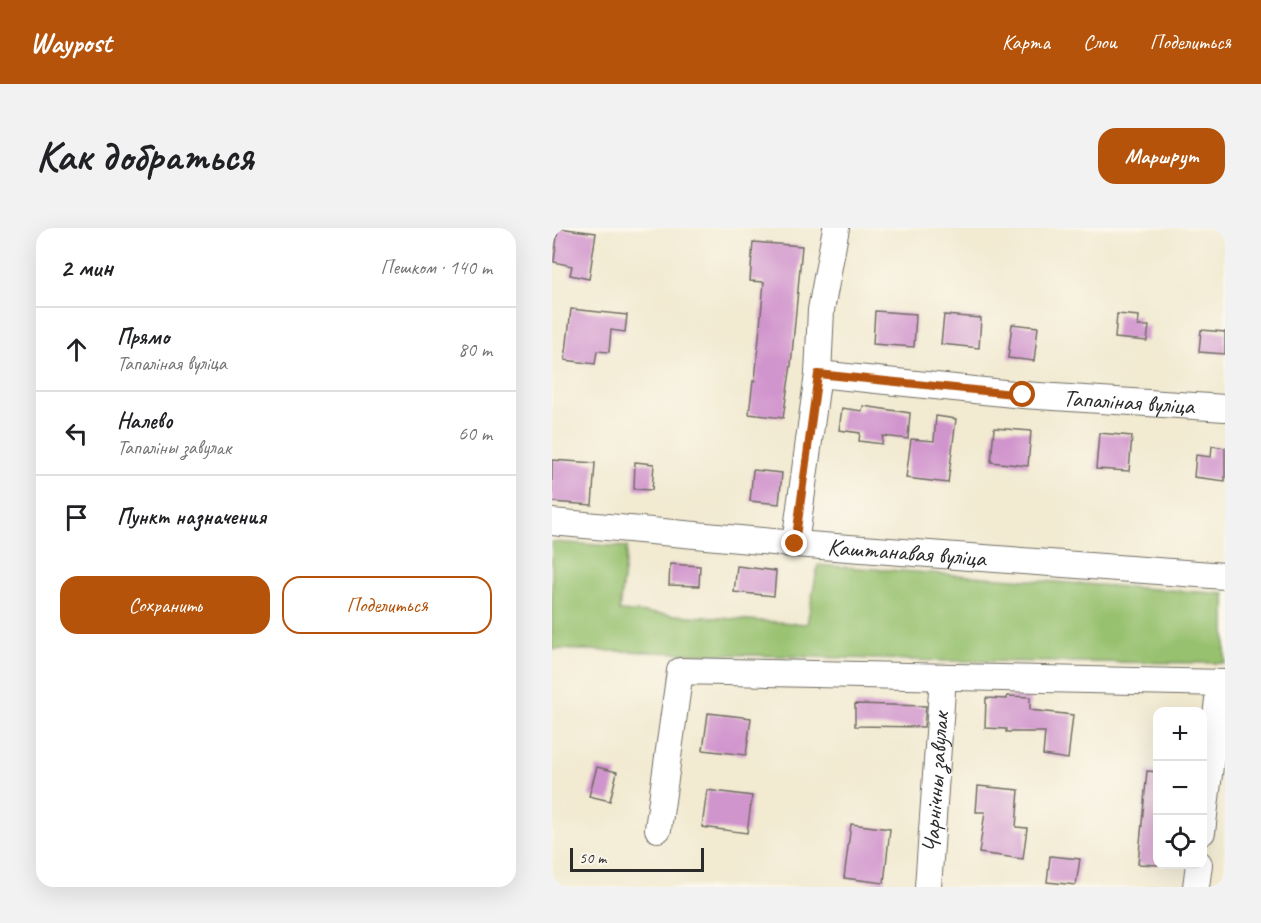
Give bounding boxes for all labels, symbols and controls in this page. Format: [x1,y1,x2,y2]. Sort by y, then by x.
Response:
text: Waypost [30,25,111,60]
text: Карта [1002,29,1050,55]
text: Слои [1083,29,1117,55]
text: Поделиться [1150,29,1231,55]
button: Маршрут [1098,128,1225,184]
text: Как добраться [36,130,253,183]
text: 2 мин [60,251,113,284]
text: Пешком · 140 m [380,255,492,280]
text: Прямо [117,323,169,351]
icon: ahead [60,333,93,366]
text: 80 m [458,337,492,362]
text: Тапаліная вуліца [117,351,226,376]
route start [1009,381,1035,407]
street label: Тапаліная вуліца [1062,383,1197,421]
text: Налево [117,407,173,435]
icon: left [60,417,93,450]
text: 60 m [458,421,492,446]
text: Тапаліны завулак [117,435,231,460]
icon: arrive [60,501,93,534]
text: Пункт назначения [117,503,266,531]
route end [781,530,807,556]
street label: Каштанавая вуліца [827,531,988,573]
button: Сохранить [60,576,270,634]
button: Поделиться [282,576,492,634]
map controls [1153,707,1207,869]
button: + [1153,707,1207,761]
street label: Чарнічны завулак [915,709,956,854]
button: − [1153,761,1207,815]
button: locate [1153,815,1207,869]
scale bar [570,845,704,872]
text: 50 m [579,848,606,868]

